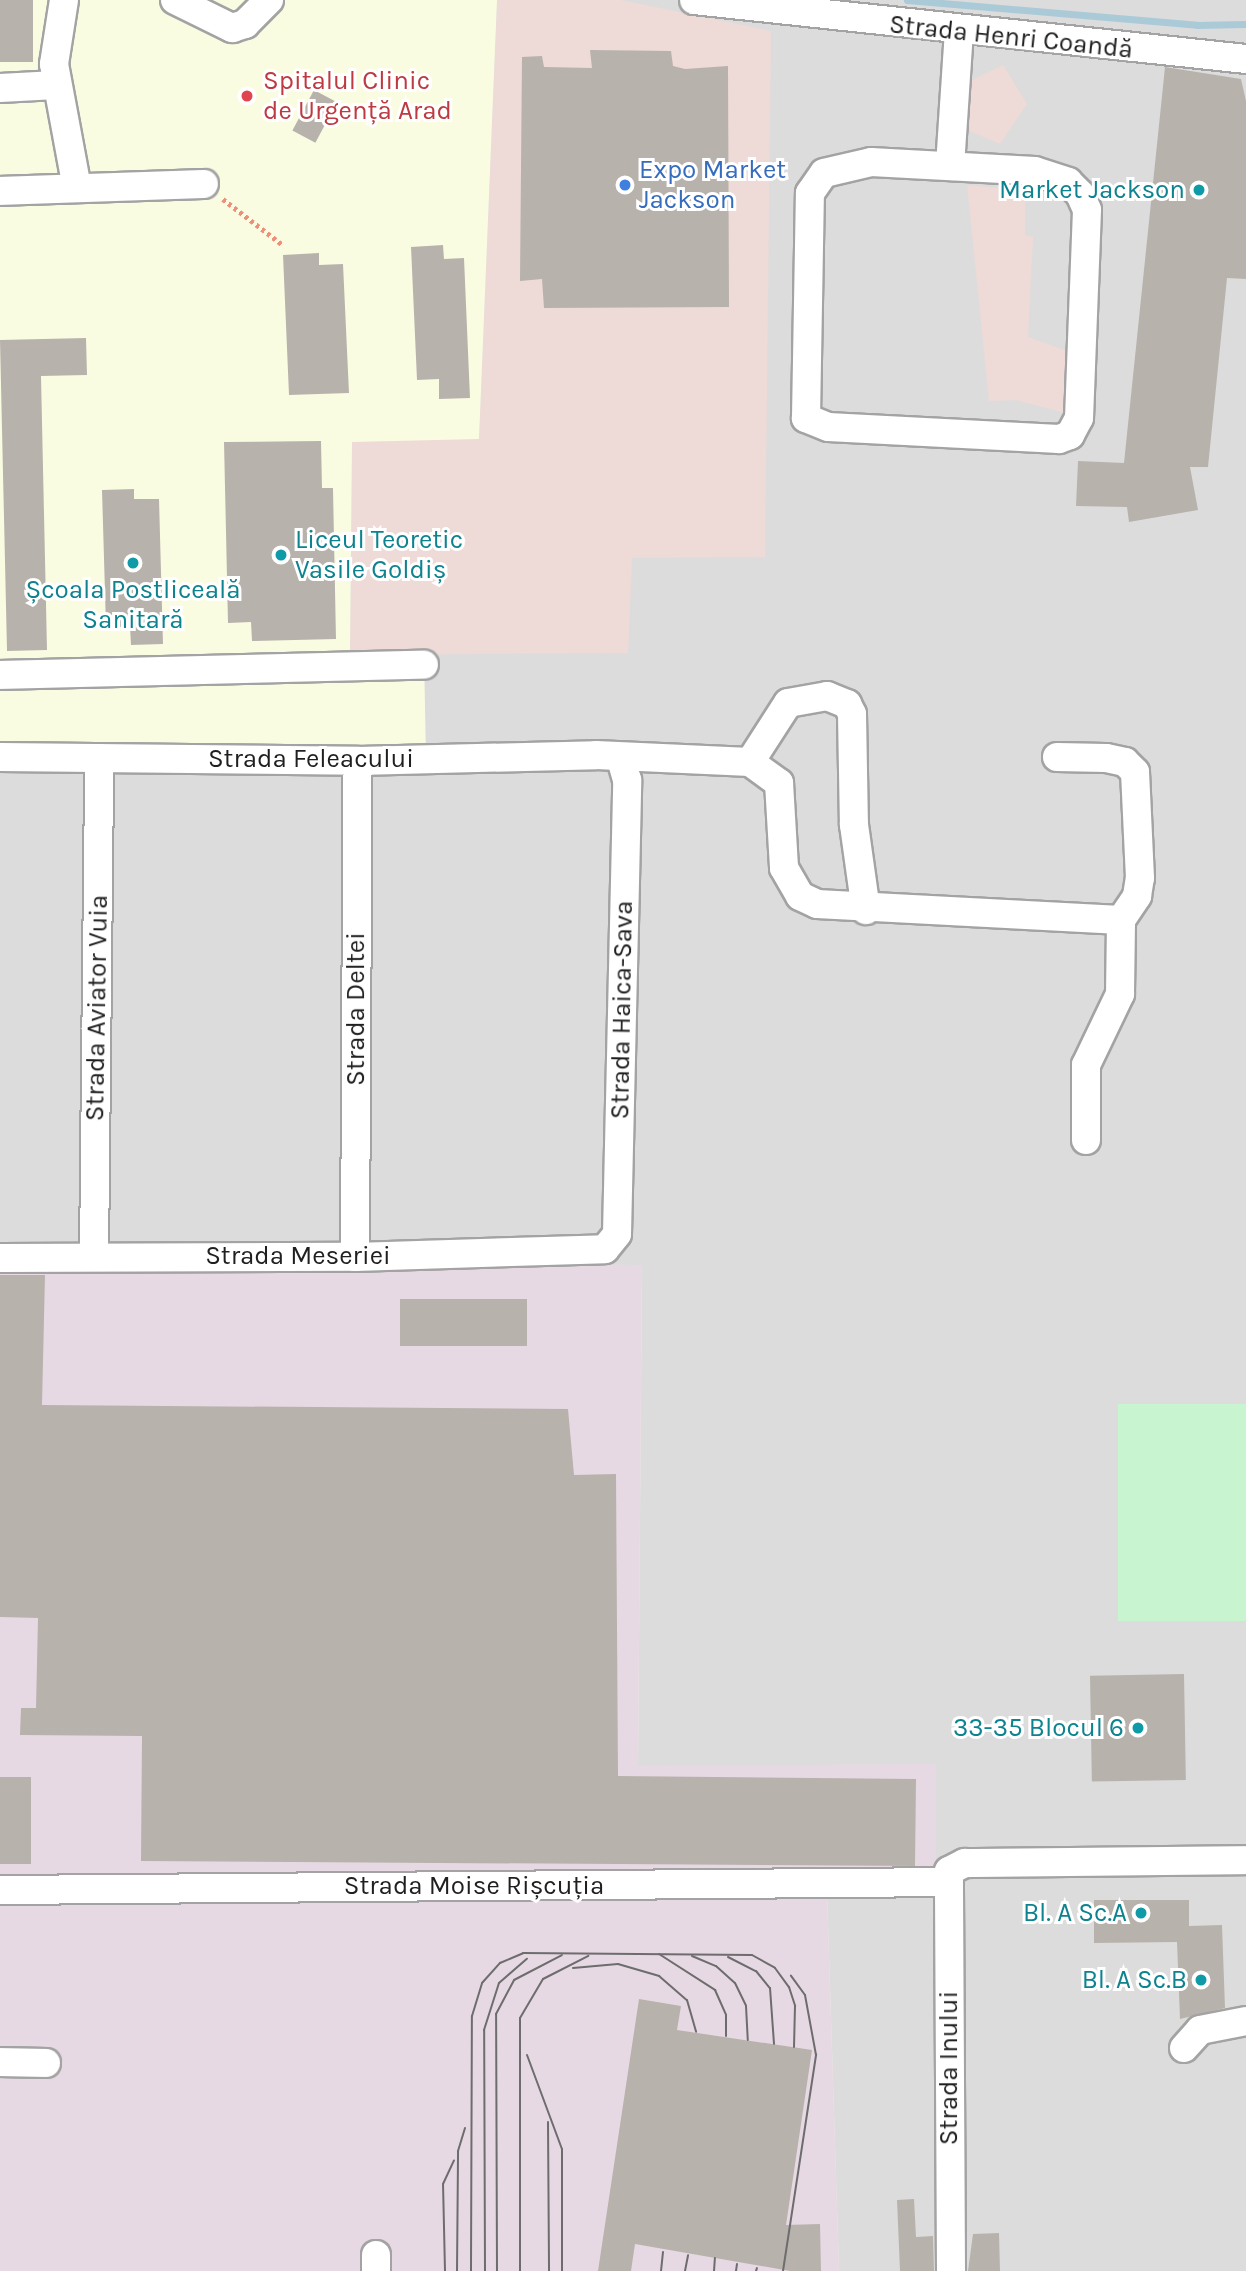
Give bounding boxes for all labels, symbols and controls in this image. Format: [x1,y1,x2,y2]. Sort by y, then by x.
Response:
street label: Strada Henri Coandă [888,9,1134,65]
place label: Spitalul Clinic de Urgență Arad [263,65,452,126]
marker: Spitalul Clinic de Urgență Arad [237,86,257,106]
place label: Expo Market Jackson [639,154,786,216]
place label: Market Jackson [999,174,1185,206]
marker: Expo Market Jackson [617,177,633,193]
marker: Market Jackson [1191,182,1207,198]
place label: Liceul Teoretic Vasile Goldiș [295,524,463,586]
marker: Liceul Teoretic Vasile Goldiș [273,547,289,563]
marker: Școala Postliceală Sanitară [125,555,141,571]
place label: Școala Postliceală Sanitară [25,574,241,636]
street label: Strada Feleacului [208,743,414,775]
street label: Strada Aviator Vuia [79,894,115,1122]
street label: Strada Haica-Sava [604,900,640,1120]
street label: Strada Deltei [340,932,372,1086]
street label: Strada Meseriei [205,1240,391,1272]
place label: 33-35 Blocul 6 [953,1712,1124,1744]
marker: 33-35 Blocul 6 [1130,1720,1146,1736]
street label: Strada Moise Rișcuția [344,1870,604,1902]
place label: Bl. A Sc.A [1023,1897,1127,1929]
marker: Bl. A Sc.A [1133,1905,1149,1921]
place label: Bl. A Sc.B [1082,1964,1187,1996]
marker: Bl. A Sc.B [1193,1972,1209,1988]
street label: Strada Inului [933,1991,965,2145]

